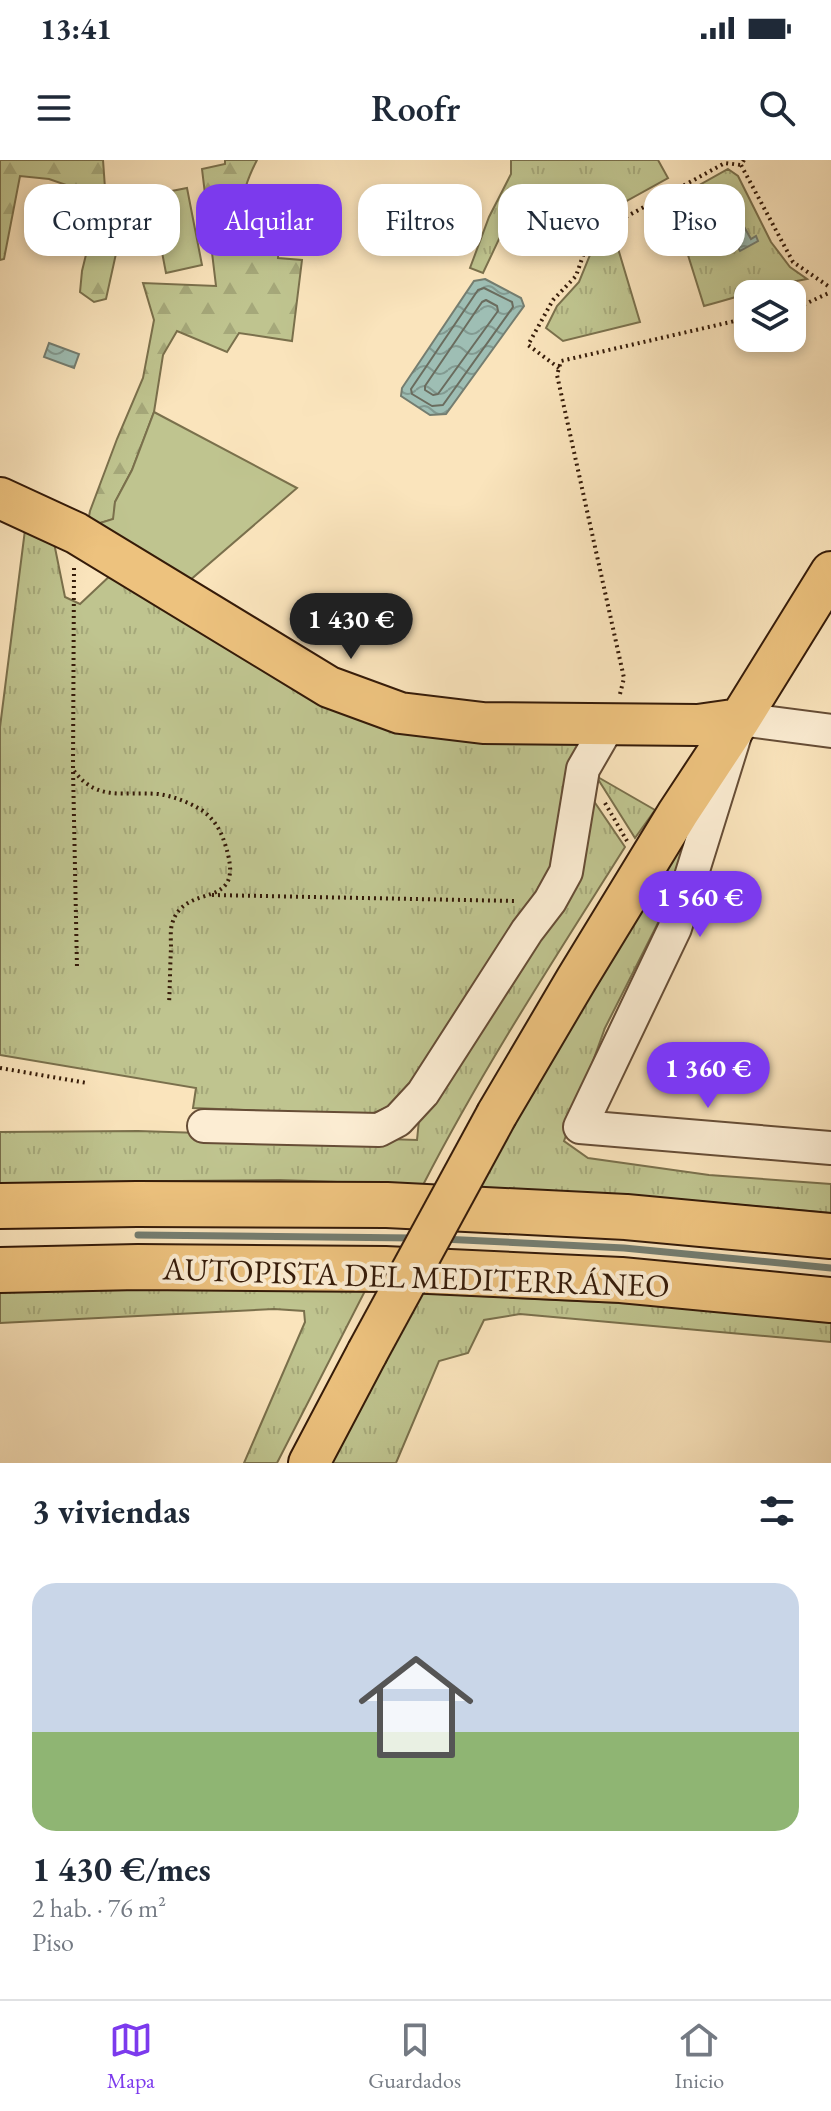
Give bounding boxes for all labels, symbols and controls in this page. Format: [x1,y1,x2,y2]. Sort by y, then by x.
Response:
text: 13:41 [40,9,112,48]
text: Roofr [371,85,460,132]
icon: menu [32,86,76,130]
icon: search [755,86,799,130]
chip: Comprar [24,184,180,256]
chip: Alquilar [196,184,342,256]
chip: Filtros [358,184,482,256]
chip: Nuevo [498,184,628,256]
chip: Piso [644,184,745,256]
map controls [734,280,806,352]
button: layers [734,280,806,352]
pin: 1 430 € [277,593,425,661]
text: 1 430 € [308,602,394,636]
pin: 1 560 € [626,871,774,939]
text: 1 560 € [657,880,743,914]
pin: 1 360 € [634,1042,782,1110]
text: 1 360 € [665,1051,751,1085]
street label: AUTOPISTA DEL MEDITERRÁNEO [161,1247,670,1307]
text: 3 viviendas [32,1489,190,1533]
icon: filters [755,1489,799,1533]
icon: home [344,1635,488,1779]
text: 1 430 €/mes [32,1847,211,1891]
text: 2 hab. · 76 m² [32,1891,166,1925]
text: Piso [32,1925,74,1959]
tab: Mapa [107,2018,155,2095]
tab: Guardados [368,2018,461,2095]
tab: Inicio [675,2018,724,2095]

